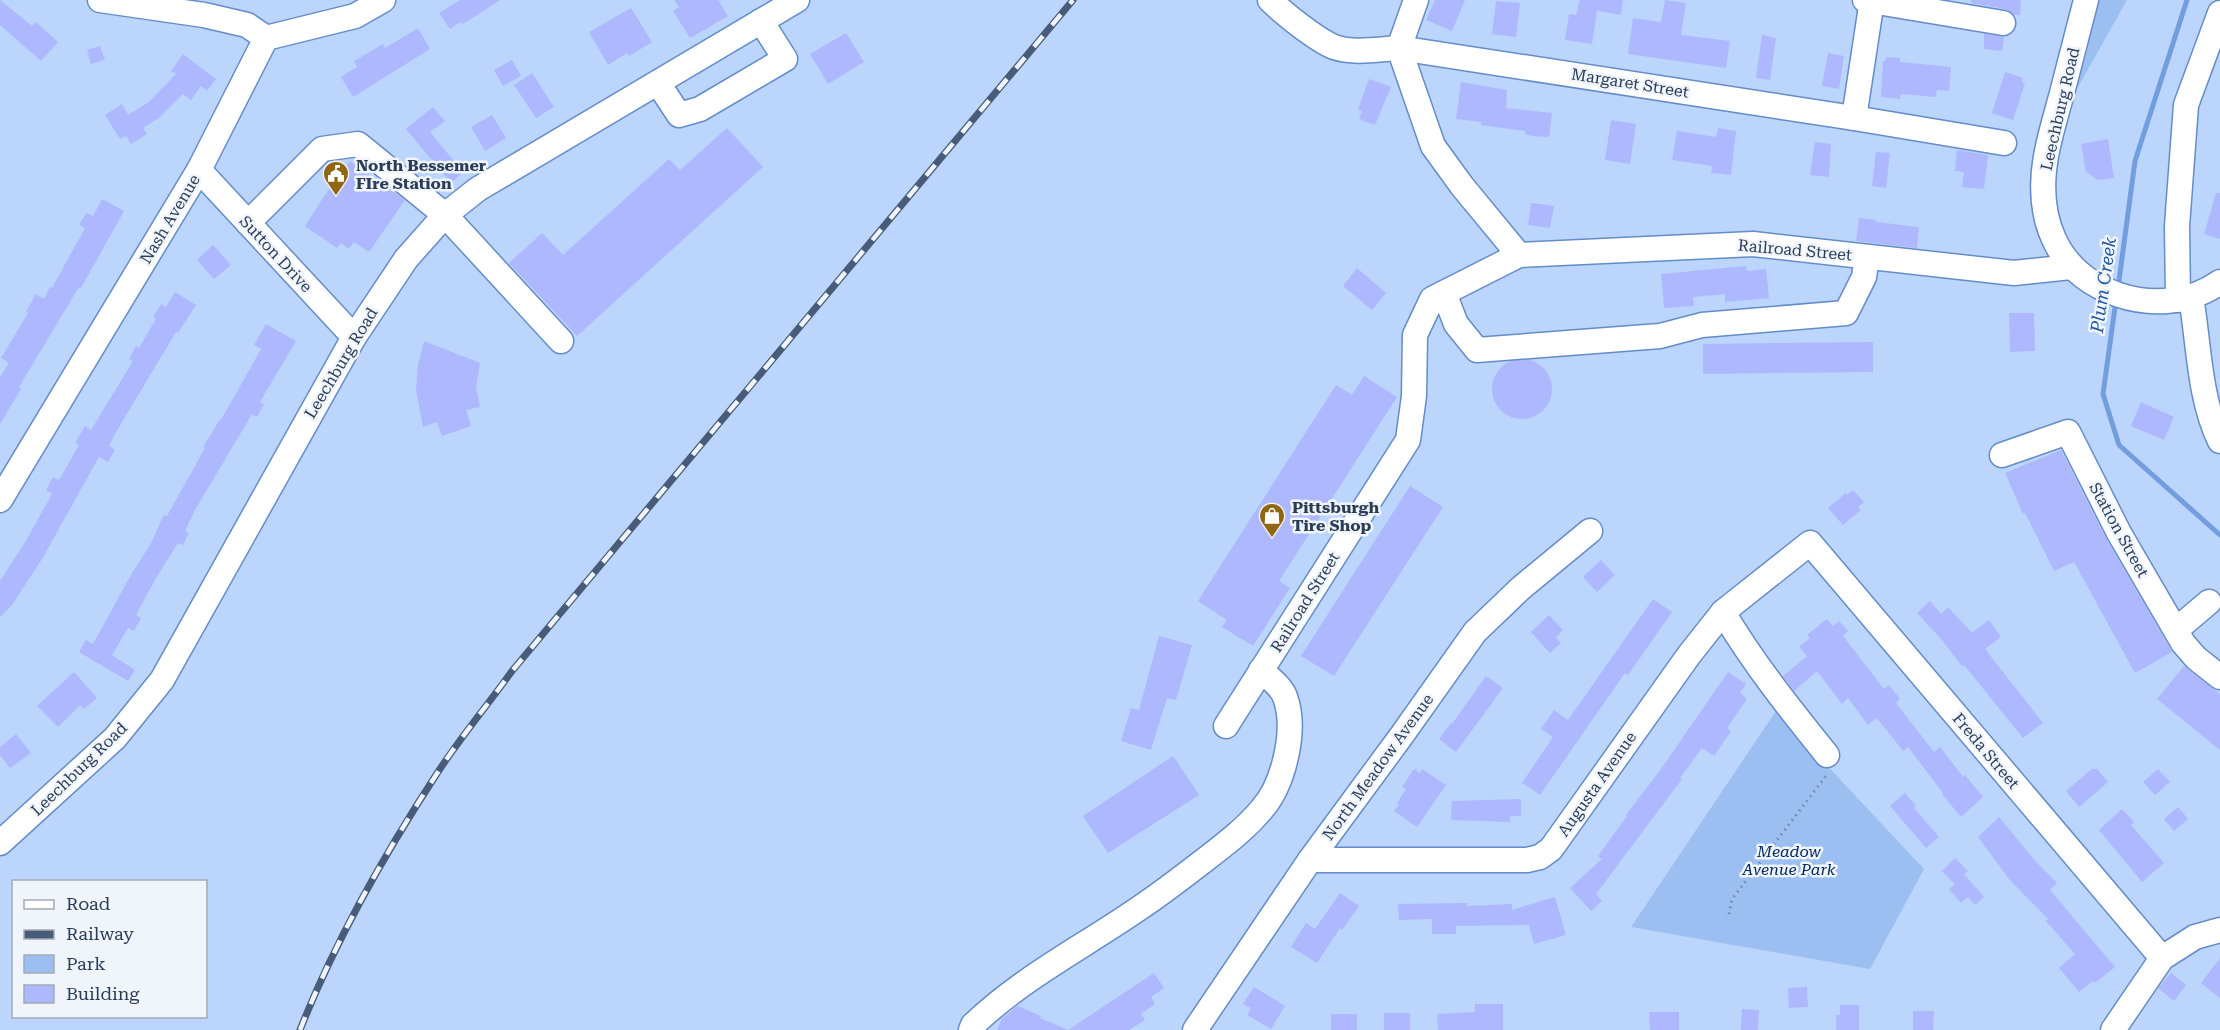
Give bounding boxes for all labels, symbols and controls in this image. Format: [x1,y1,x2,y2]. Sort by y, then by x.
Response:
street label: Leechburg Road [2037,46,2083,172]
street label: Margaret Street [1570,64,1690,102]
place label: North Bessemer FIre Station [356,156,486,193]
public building icon: North Bessemer FIre Station [321,159,351,197]
street label: Nash Avenue [136,171,204,267]
street label: Sutton Drive [236,212,316,296]
street label: Railroad Street [1737,236,1853,264]
water label: Plum Creek [2086,236,2120,335]
street label: Leechburg Road [300,304,382,422]
street label: Station Street [2085,479,2153,581]
place label: Pittsburgh Tire Shop [1292,498,1379,535]
shop icon: Pittsburgh Tire Shop [1257,501,1287,539]
street label: Railroad Street [1267,548,1343,656]
street label: North Meadow Avenue [1318,690,1438,844]
street label: Freda Street [1949,709,2023,793]
street label: Leechburg Road [27,718,131,820]
street label: Augusta Avenue [1554,728,1640,840]
park label: Meadow Avenue Park [1742,842,1836,879]
legend [12,880,207,1018]
text: Road [66,893,111,914]
text: Railway [66,923,134,944]
text: Park [66,953,106,974]
text: Building [66,983,140,1004]

